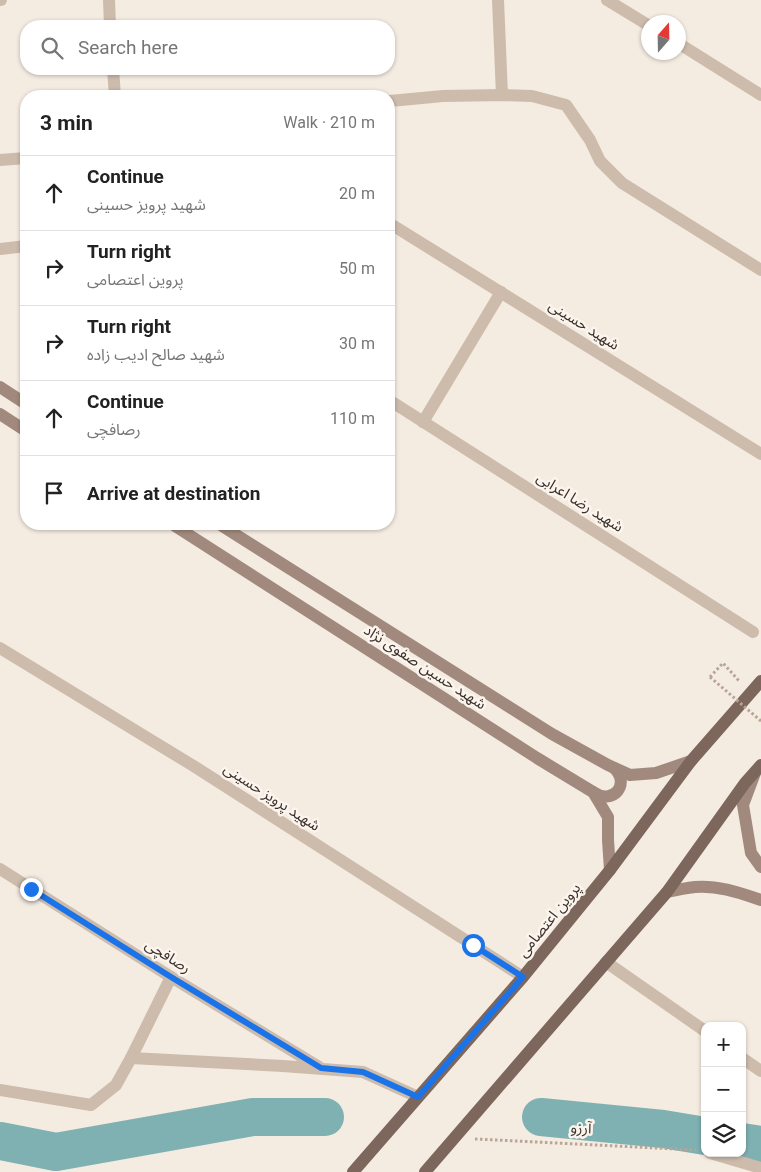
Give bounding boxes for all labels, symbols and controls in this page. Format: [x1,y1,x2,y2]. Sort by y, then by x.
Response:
north arrow [641,15,686,60]
search box [20,20,395,75]
icon: search [38,34,66,62]
text: Search here [78,36,178,59]
text: 3 min [40,111,93,135]
text: Walk · 210 m [283,113,375,132]
text: Continue [87,165,164,188]
icon: ahead [40,179,68,207]
text: 20 m [339,184,375,203]
text: شهید پرویز حسینی [87,195,206,214]
text: Turn right [87,240,171,263]
icon: right [40,254,68,282]
text: 50 m [339,259,375,278]
text: پروین اعتصامی [87,270,184,289]
street label: شهید حسینی [545,296,623,354]
text: Turn right [87,315,171,338]
icon: right [40,329,68,357]
text: 30 m [339,334,375,353]
text: شهید صالح ادیب زاده [87,345,225,364]
text: Continue [87,390,164,413]
icon: ahead [40,404,68,432]
text: 110 m [330,409,375,428]
text: رصافچی [87,420,141,439]
street label: شهید رضا اعرابی [533,468,627,536]
icon: arrive [40,479,68,507]
text: Arrive at destination [87,482,260,505]
street label: شهید حسین صفوی نژاد [361,621,490,713]
street label: شهید پرویز حسینی [220,759,324,836]
route end [20,878,43,901]
street label: پروین اعتصامی [514,879,585,962]
route start [462,934,485,957]
street label: رصافچی [141,935,194,978]
map controls [701,1022,746,1157]
button: + [701,1022,746,1067]
button: − [701,1067,746,1112]
button: layers [701,1112,746,1157]
street label: آرزو [570,1118,593,1138]

